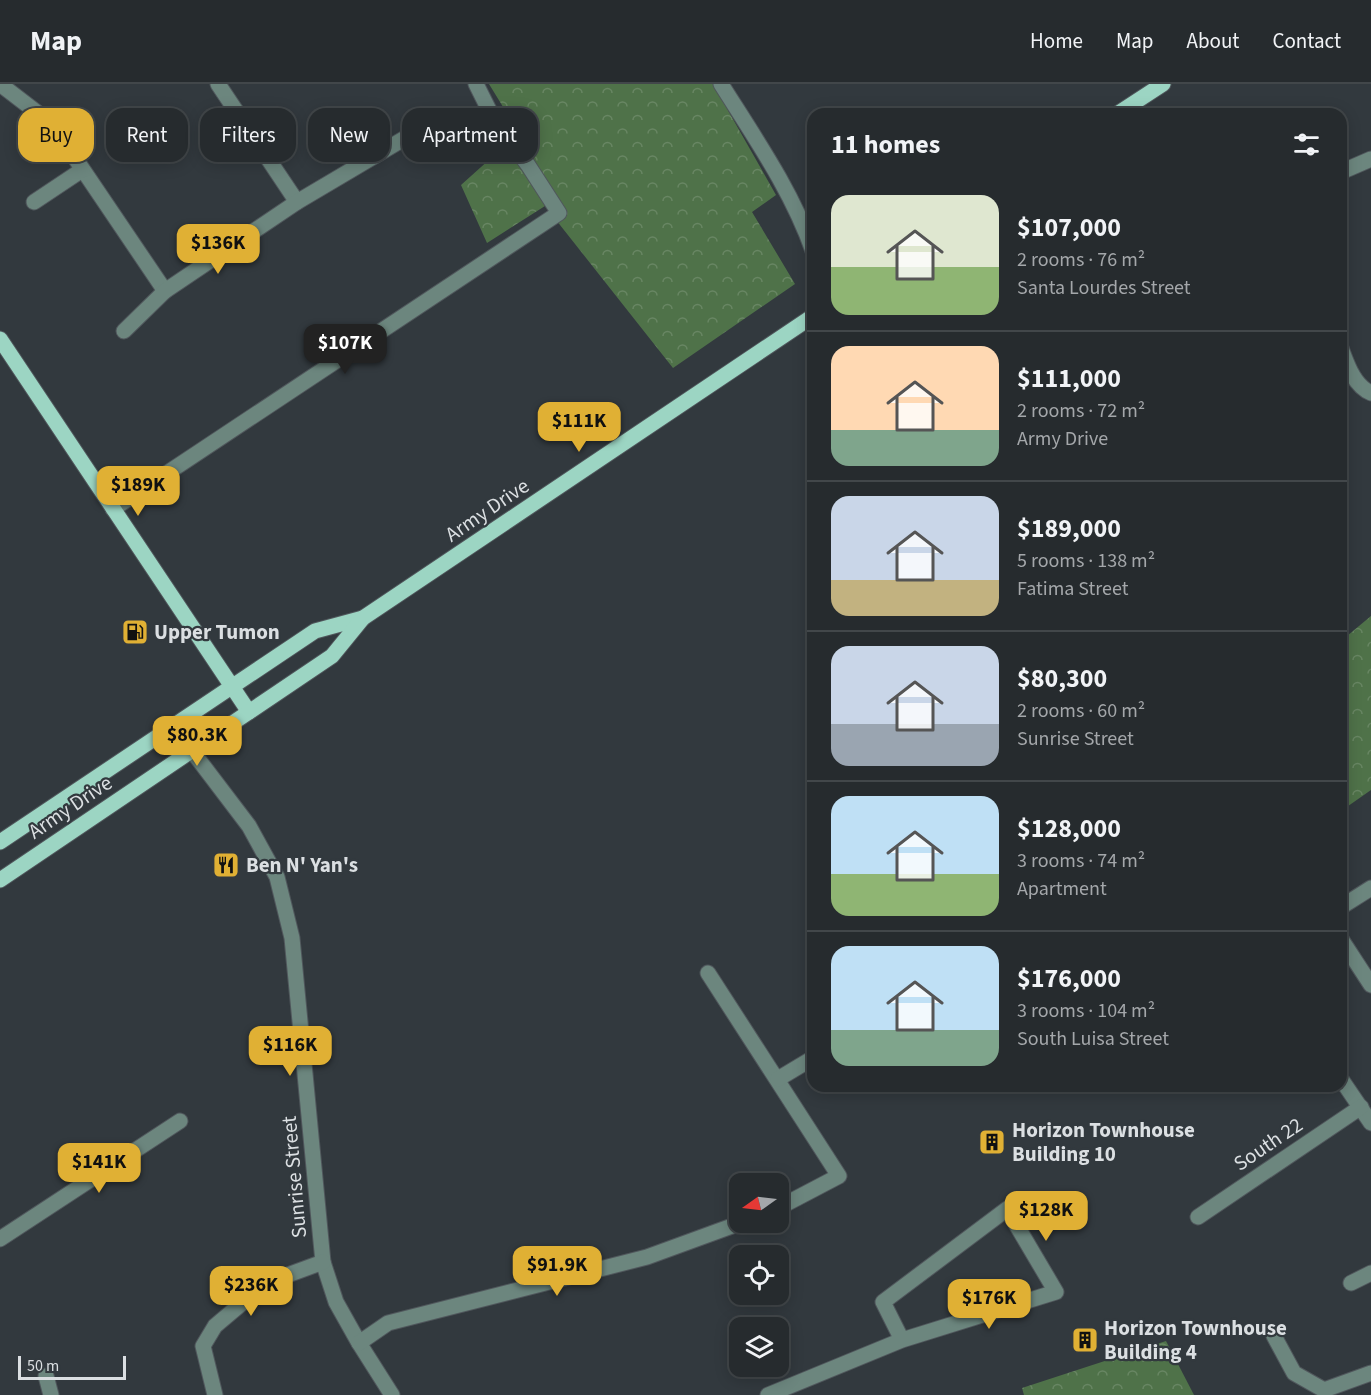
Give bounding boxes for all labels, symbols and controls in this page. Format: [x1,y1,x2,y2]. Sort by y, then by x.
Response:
text: Map [30,21,82,61]
text: Home [1030,26,1083,56]
text: Map [1116,26,1154,56]
text: About [1187,26,1239,56]
text: Contact [1272,26,1341,56]
chip: Buy [18,108,94,162]
chip: Rent [106,108,188,162]
chip: Filters [200,108,296,162]
chip: New [308,108,390,162]
chip: Apartment [402,108,538,162]
text: 11 homes [831,126,940,163]
icon: filters [1290,128,1323,161]
text: $107,000 [1017,209,1121,246]
icon: home [879,219,951,291]
pin: $136K [176,224,260,275]
text: $136K [191,229,245,257]
text: 2 rooms · 76 m² [1017,246,1145,274]
text: Santa Lourdes Street [1017,274,1191,302]
pin: $107K [303,324,387,375]
text: $107K [318,329,372,357]
text: $111,000 [1017,360,1121,397]
icon: home [879,370,951,442]
text: 2 rooms · 72 m² [1017,397,1145,425]
pin: $111K [537,402,621,453]
text: $111K [552,407,606,435]
text: Army Drive [1017,425,1108,453]
pin: $189K [96,466,180,517]
text: $189K [111,471,165,499]
street label: Army Drive [439,471,535,549]
text: $189,000 [1017,510,1121,547]
icon: home [879,520,951,592]
text: 5 rooms · 138 m² [1017,547,1155,575]
text: Fatima Street [1017,575,1128,603]
fuel station icon: Upper Tumon [120,617,150,647]
place label: Upper Tumon [154,617,280,647]
text: $80,300 [1017,660,1107,697]
icon: home [879,670,951,742]
text: 2 rooms · 60 m² [1017,697,1145,725]
pin: $80.3K [148,716,246,767]
text: $80.3K [167,721,227,749]
text: Sunrise Street [1017,725,1134,753]
street label: Army Drive [22,768,118,846]
text: $128,000 [1017,810,1121,847]
icon: home [879,820,951,892]
text: 3 rooms · 74 m² [1017,847,1145,875]
restaurant icon: Ben N' Yan's [211,850,241,880]
place label: Ben N' Yan's [246,850,358,880]
text: Apartment [1017,875,1107,903]
text: $176,000 [1017,960,1121,997]
icon: home [879,970,951,1042]
text: 3 rooms · 104 m² [1017,997,1155,1025]
text: South Luisa Street [1017,1025,1169,1053]
pin: $116K [248,1026,332,1077]
text: $116K [263,1031,317,1059]
street label: South 22 [1227,1110,1309,1178]
street label: Sunrise Street [274,1115,314,1239]
place label: Horizon Townhouse Building 10 [1012,1115,1195,1169]
building icon: Horizon Townhouse Building 10 [977,1127,1007,1157]
pin: $141K [57,1143,141,1194]
text: $141K [72,1148,126,1176]
north arrow [729,1173,789,1233]
map controls [729,1173,789,1377]
pin: $128K [1004,1191,1088,1242]
text: $128K [1019,1196,1073,1224]
button: locate [729,1245,789,1305]
pin: $91.9K [508,1246,606,1297]
text: $91.9K [527,1251,587,1279]
pin: $236K [209,1266,293,1317]
text: $236K [224,1271,278,1299]
pin: $176K [947,1279,1031,1330]
text: $176K [962,1284,1016,1312]
place label: Horizon Townhouse Building 4 [1104,1313,1287,1367]
button: layers [729,1317,789,1377]
building icon: Horizon Townhouse Building 4 [1070,1325,1100,1355]
scale bar [18,1353,126,1380]
text: 50 m [27,1355,59,1377]

